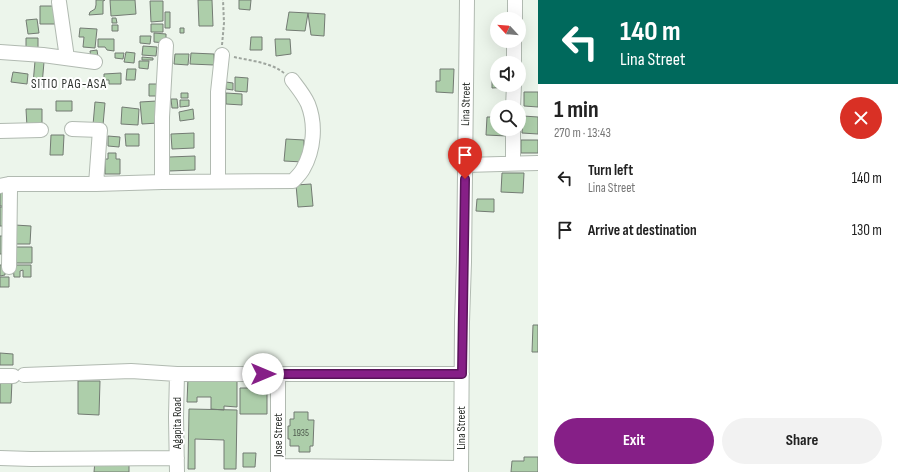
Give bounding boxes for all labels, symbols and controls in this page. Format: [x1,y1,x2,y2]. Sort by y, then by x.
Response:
north arrow [490,12,526,48]
map controls [490,12,526,136]
text: 140 m [620,15,681,48]
icon: left [554,16,606,68]
text: Lina Street [620,49,685,70]
button: sound [490,56,526,92]
district label: SITIO PAG-ASA [31,76,107,92]
street label: Lina Street [458,82,474,126]
text: 1 min [554,95,599,124]
button: close [840,97,882,139]
button: search [490,100,526,136]
text: 270 m · 13:43 [554,125,611,141]
pin [448,138,482,179]
icon: arrive [454,144,476,166]
text: Turn left [588,161,633,180]
icon: left [554,167,576,189]
text: 140 m [852,169,882,188]
text: Lina Street [588,180,635,196]
icon: arrive [554,219,576,241]
text: Arrive at destination [588,221,697,240]
text: 130 m [852,221,882,240]
position arrow [242,353,284,395]
street label: Agapita Road [170,397,185,450]
street label: Lina Street [454,406,469,450]
street label: Jose Street [271,413,286,458]
button: Exit [554,418,714,464]
button: Share [722,418,882,464]
house number: 1935 [293,427,309,439]

